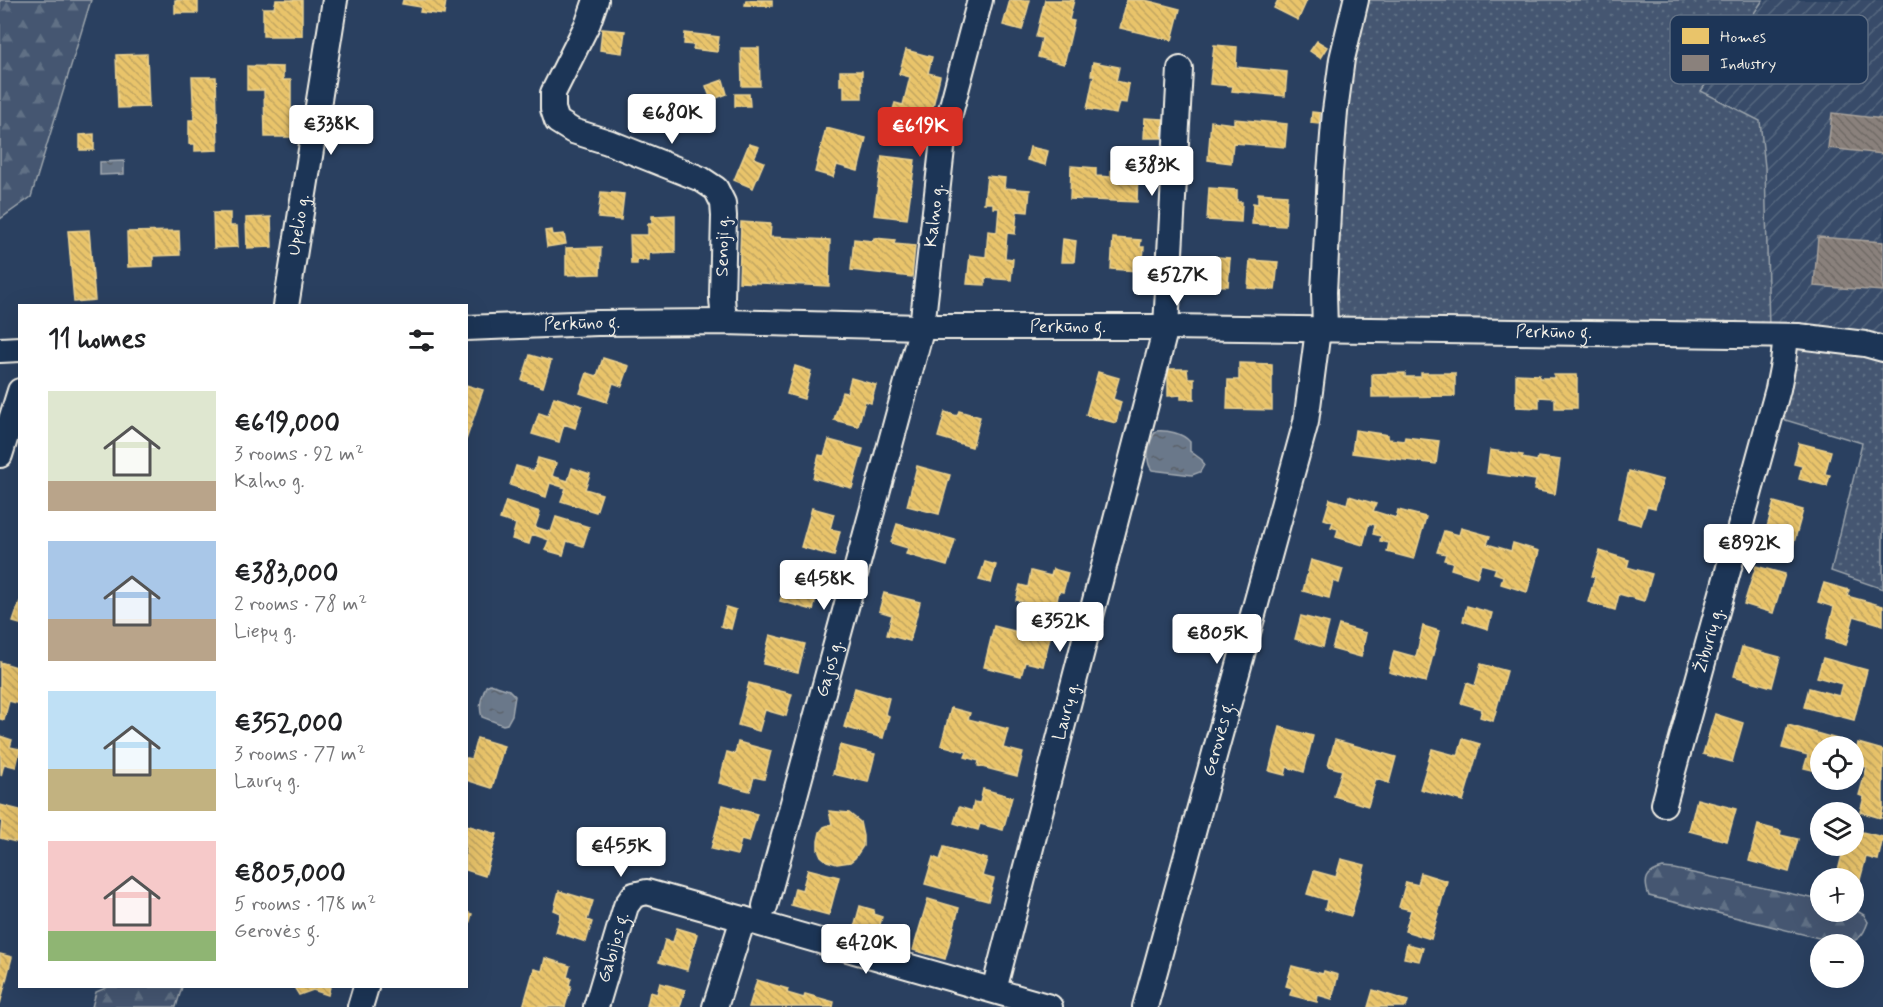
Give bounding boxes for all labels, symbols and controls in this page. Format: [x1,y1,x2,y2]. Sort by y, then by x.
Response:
legend [1670,15,1868,84]
text: Homes [1720,27,1766,48]
text: Industry [1720,54,1776,75]
pin: €680K [630,94,714,145]
text: €680K [642,100,702,127]
pin: €338K [289,105,373,156]
pin: €619K [878,107,962,158]
text: €338K [303,111,359,138]
text: €619K [892,113,948,140]
pin: €383K [1110,146,1194,197]
text: €383K [1124,152,1180,179]
street label: Kalno g. [919,183,950,249]
street label: Upelio g. [282,193,316,257]
street label: Senoji g. [710,215,736,277]
pin: €527K [1135,256,1219,307]
text: €527K [1147,262,1207,289]
street label: Perkūno g. [543,311,620,337]
street label: Perkūno g. [1030,315,1106,341]
street label: Perkūno g. [1515,320,1592,347]
text: 11 homes [48,323,146,357]
icon: filters [405,324,438,357]
text: €619,000 [234,407,340,441]
icon: home [96,415,168,487]
text: 3 rooms · 92 m² [234,441,364,468]
text: Kalno g. [234,468,305,495]
pin: €892K [1707,524,1791,575]
text: €892K [1718,530,1780,557]
text: €383,000 [234,557,338,591]
pin: €458K [782,560,866,611]
icon: home [96,565,168,637]
text: €458K [794,566,854,593]
text: 2 rooms · 78 m² [234,591,367,618]
pin: €352K [1018,602,1102,653]
street label: Žiburių g. [1689,605,1729,675]
text: €352K [1031,608,1089,635]
pin: €805K [1175,614,1259,665]
text: Liepų g. [234,618,296,645]
text: €805K [1186,620,1248,647]
street label: Gajos g. [810,637,849,700]
street label: Laurų g. [1047,679,1085,743]
street label: Gerovės g. [1197,699,1242,779]
text: €352,000 [234,707,343,741]
icon: home [96,715,168,787]
map controls [1810,736,1864,988]
button: locate [1810,736,1864,790]
text: 3 rooms · 77 m² [234,741,366,768]
text: Laurų g. [234,768,300,795]
button: layers [1810,802,1864,856]
pin: €455K [579,827,663,878]
text: €455K [591,833,651,860]
text: €805,000 [234,857,346,891]
icon: home [96,865,168,937]
button: + [1810,868,1864,922]
text: 5 rooms · 178 m² [234,891,376,918]
street label: Gabijos g. [592,910,636,986]
text: Gerovės g. [234,918,320,945]
pin: €420K [824,924,908,975]
text: €420K [835,930,897,957]
button: − [1810,934,1864,988]

